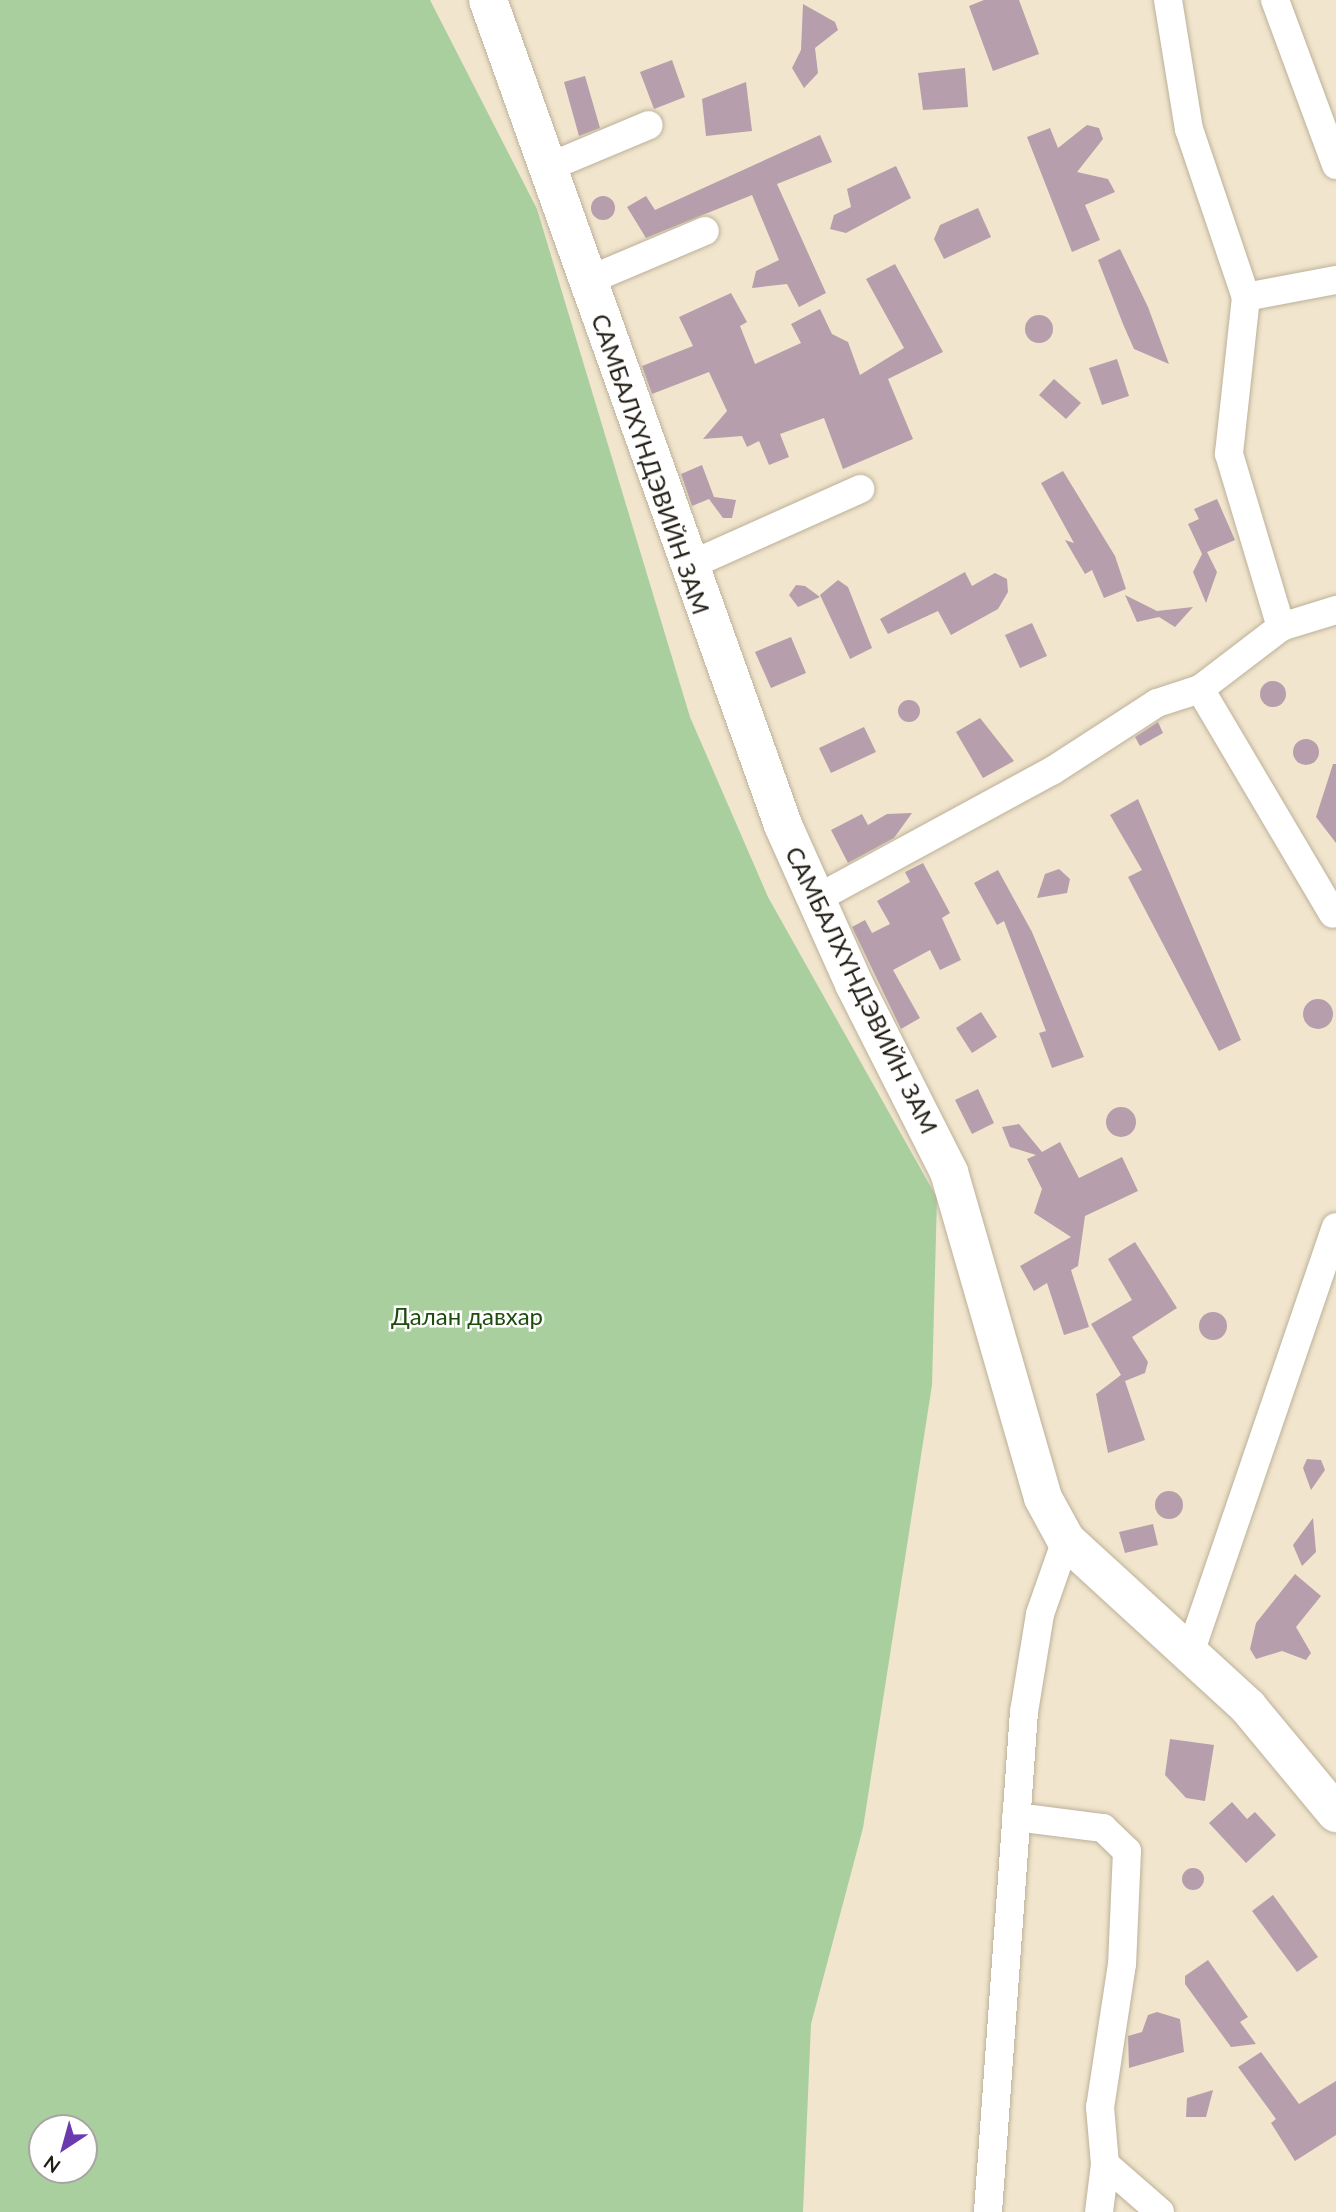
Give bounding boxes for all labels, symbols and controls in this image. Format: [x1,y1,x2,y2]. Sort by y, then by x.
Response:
street label: САМБАЛХҮНДЭВИЙН ЗАМ [586,310,716,618]
street label: САМБАЛХҮНДЭВИЙН ЗАМ [780,842,944,1138]
park label: Далан давхар [391,1302,543,1330]
north arrow [28,2114,98,2184]
text: N [39,2151,64,2178]

